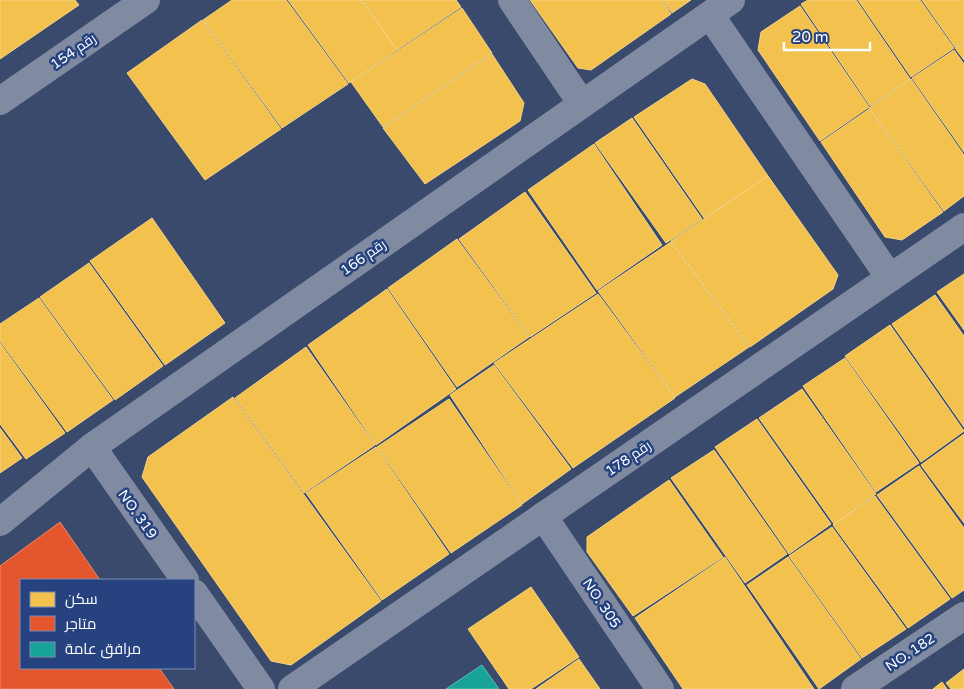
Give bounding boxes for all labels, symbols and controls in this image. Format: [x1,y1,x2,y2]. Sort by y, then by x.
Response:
scale bar [784,20,870,52]
text: 20 m [792,28,829,46]
street label: رقم 154 [47,30,100,74]
street label: رقم 166 [337,236,390,280]
street label: رقم 178 [602,437,655,481]
street label: NO. 319 [115,487,161,542]
street label: NO. 305 [579,575,624,631]
legend [20,579,195,669]
text: سكن [65,590,98,609]
text: متاجر [64,615,96,633]
street label: NO. 182 [882,630,938,675]
text: مرافق عامة [65,640,141,659]

